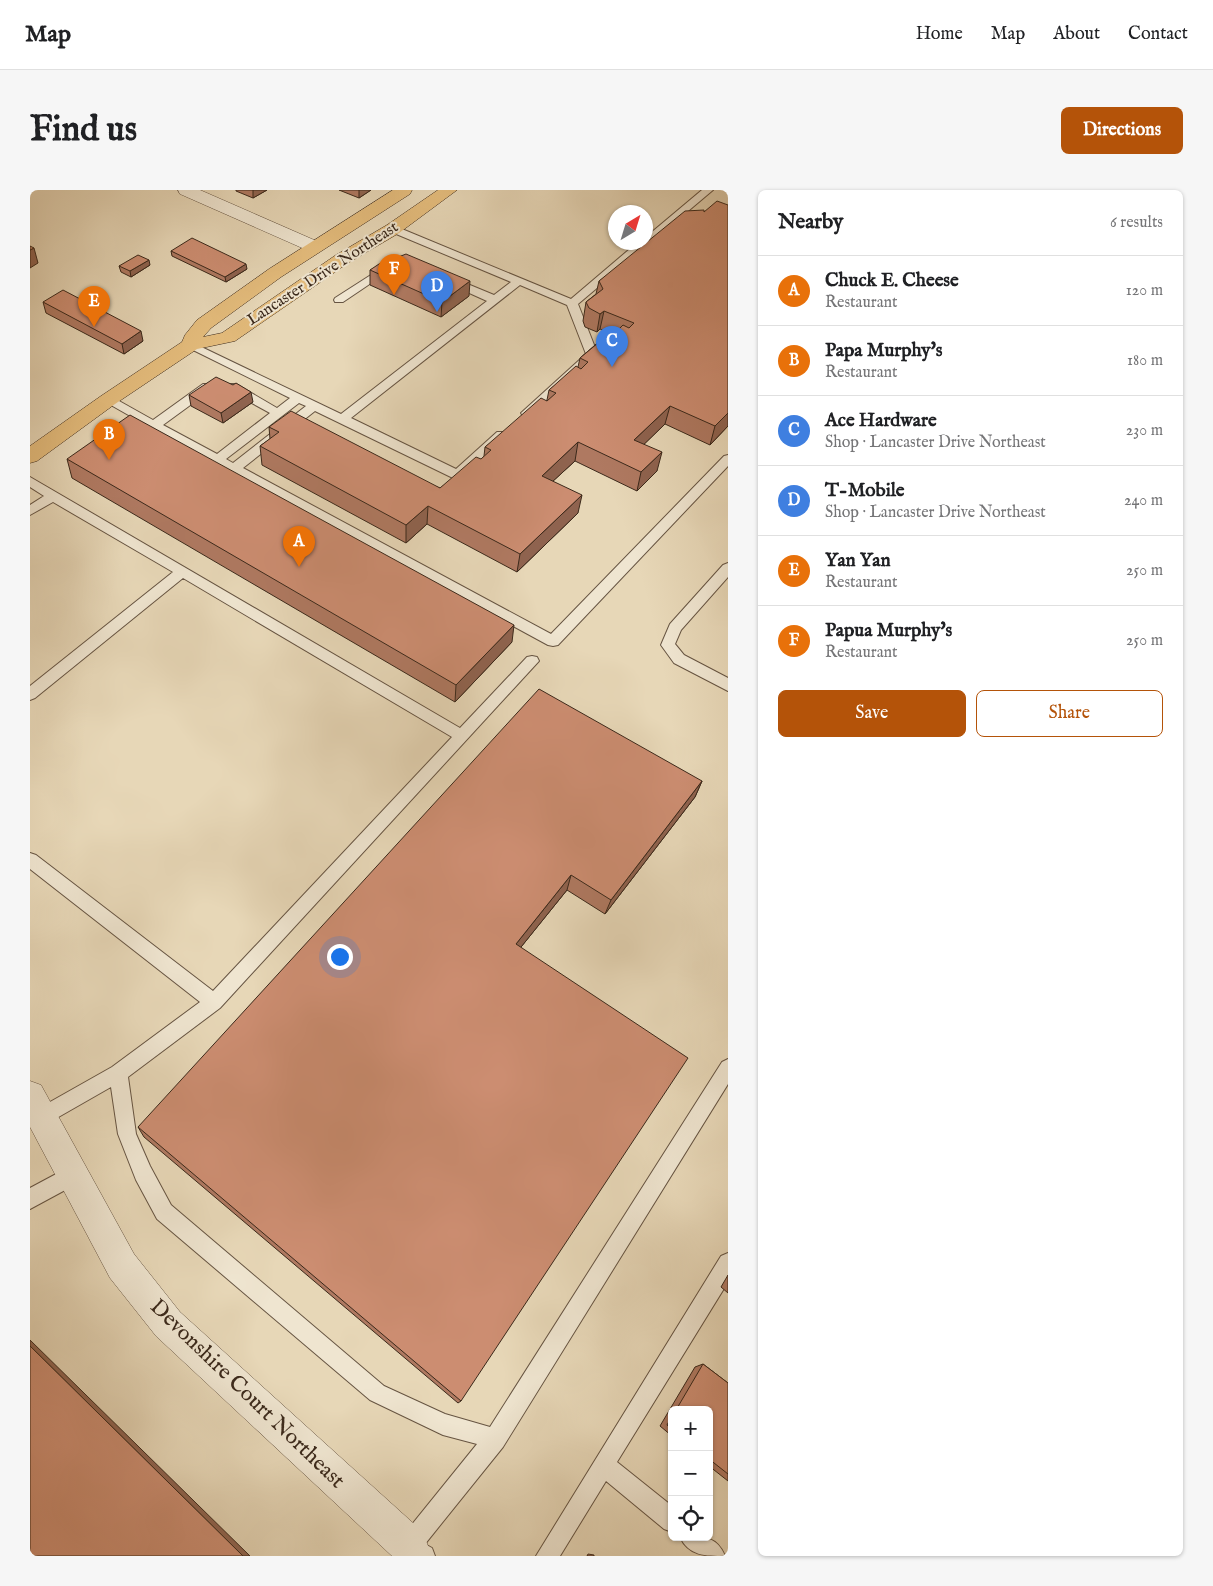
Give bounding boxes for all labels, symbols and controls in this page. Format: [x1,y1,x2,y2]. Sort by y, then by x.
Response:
text: Map [25,19,71,50]
text: Home [916,23,963,46]
text: Map [991,23,1025,46]
text: About [1053,23,1100,46]
text: Contact [1128,23,1188,46]
button: Directions [1061,107,1183,154]
text: Find us [30,108,137,153]
north arrow [608,205,653,250]
text: Nearby [778,209,843,236]
text: 6 results [1110,213,1163,233]
street label: Lancaster Drive Northeast [244,217,403,330]
pin: F [378,254,410,295]
text: Chuck E. Cheese [825,269,959,293]
pin: D [421,271,453,312]
text: A [789,281,799,301]
text: 120 m [1126,281,1163,301]
pin: E [78,286,110,327]
text: Restaurant [825,293,898,313]
pin: C [596,326,628,367]
text: Papa Murphy's [825,339,942,363]
text: B [789,351,799,371]
text: 180 m [1127,351,1163,371]
text: Restaurant [825,363,898,383]
text: Ace Hardware [825,409,937,433]
pin: B [93,419,125,460]
text: C [788,421,800,441]
text: 230 m [1126,421,1163,441]
text: Shop · Lancaster Drive Northeast [825,433,1046,453]
text: T-Mobile [825,479,905,503]
text: D [788,491,800,511]
text: 240 m [1124,491,1163,511]
text: Shop · Lancaster Drive Northeast [825,503,1046,523]
pin: A [283,526,315,567]
text: Yan Yan [825,549,891,573]
text: E [788,561,800,581]
text: 250 m [1126,561,1163,581]
text: Restaurant [825,573,898,593]
text: Papua Murphy's [825,619,952,643]
text: F [789,631,799,651]
text: 250 m [1126,631,1163,651]
text: Restaurant [825,643,898,663]
button: Save [778,690,966,737]
button: Share [976,690,1163,737]
your location [327,944,353,970]
street label: Devonshire Court Northeast [143,1293,351,1495]
map controls [668,1406,713,1541]
button: + [668,1406,713,1451]
button: − [668,1451,713,1496]
button: locate [668,1496,713,1541]

